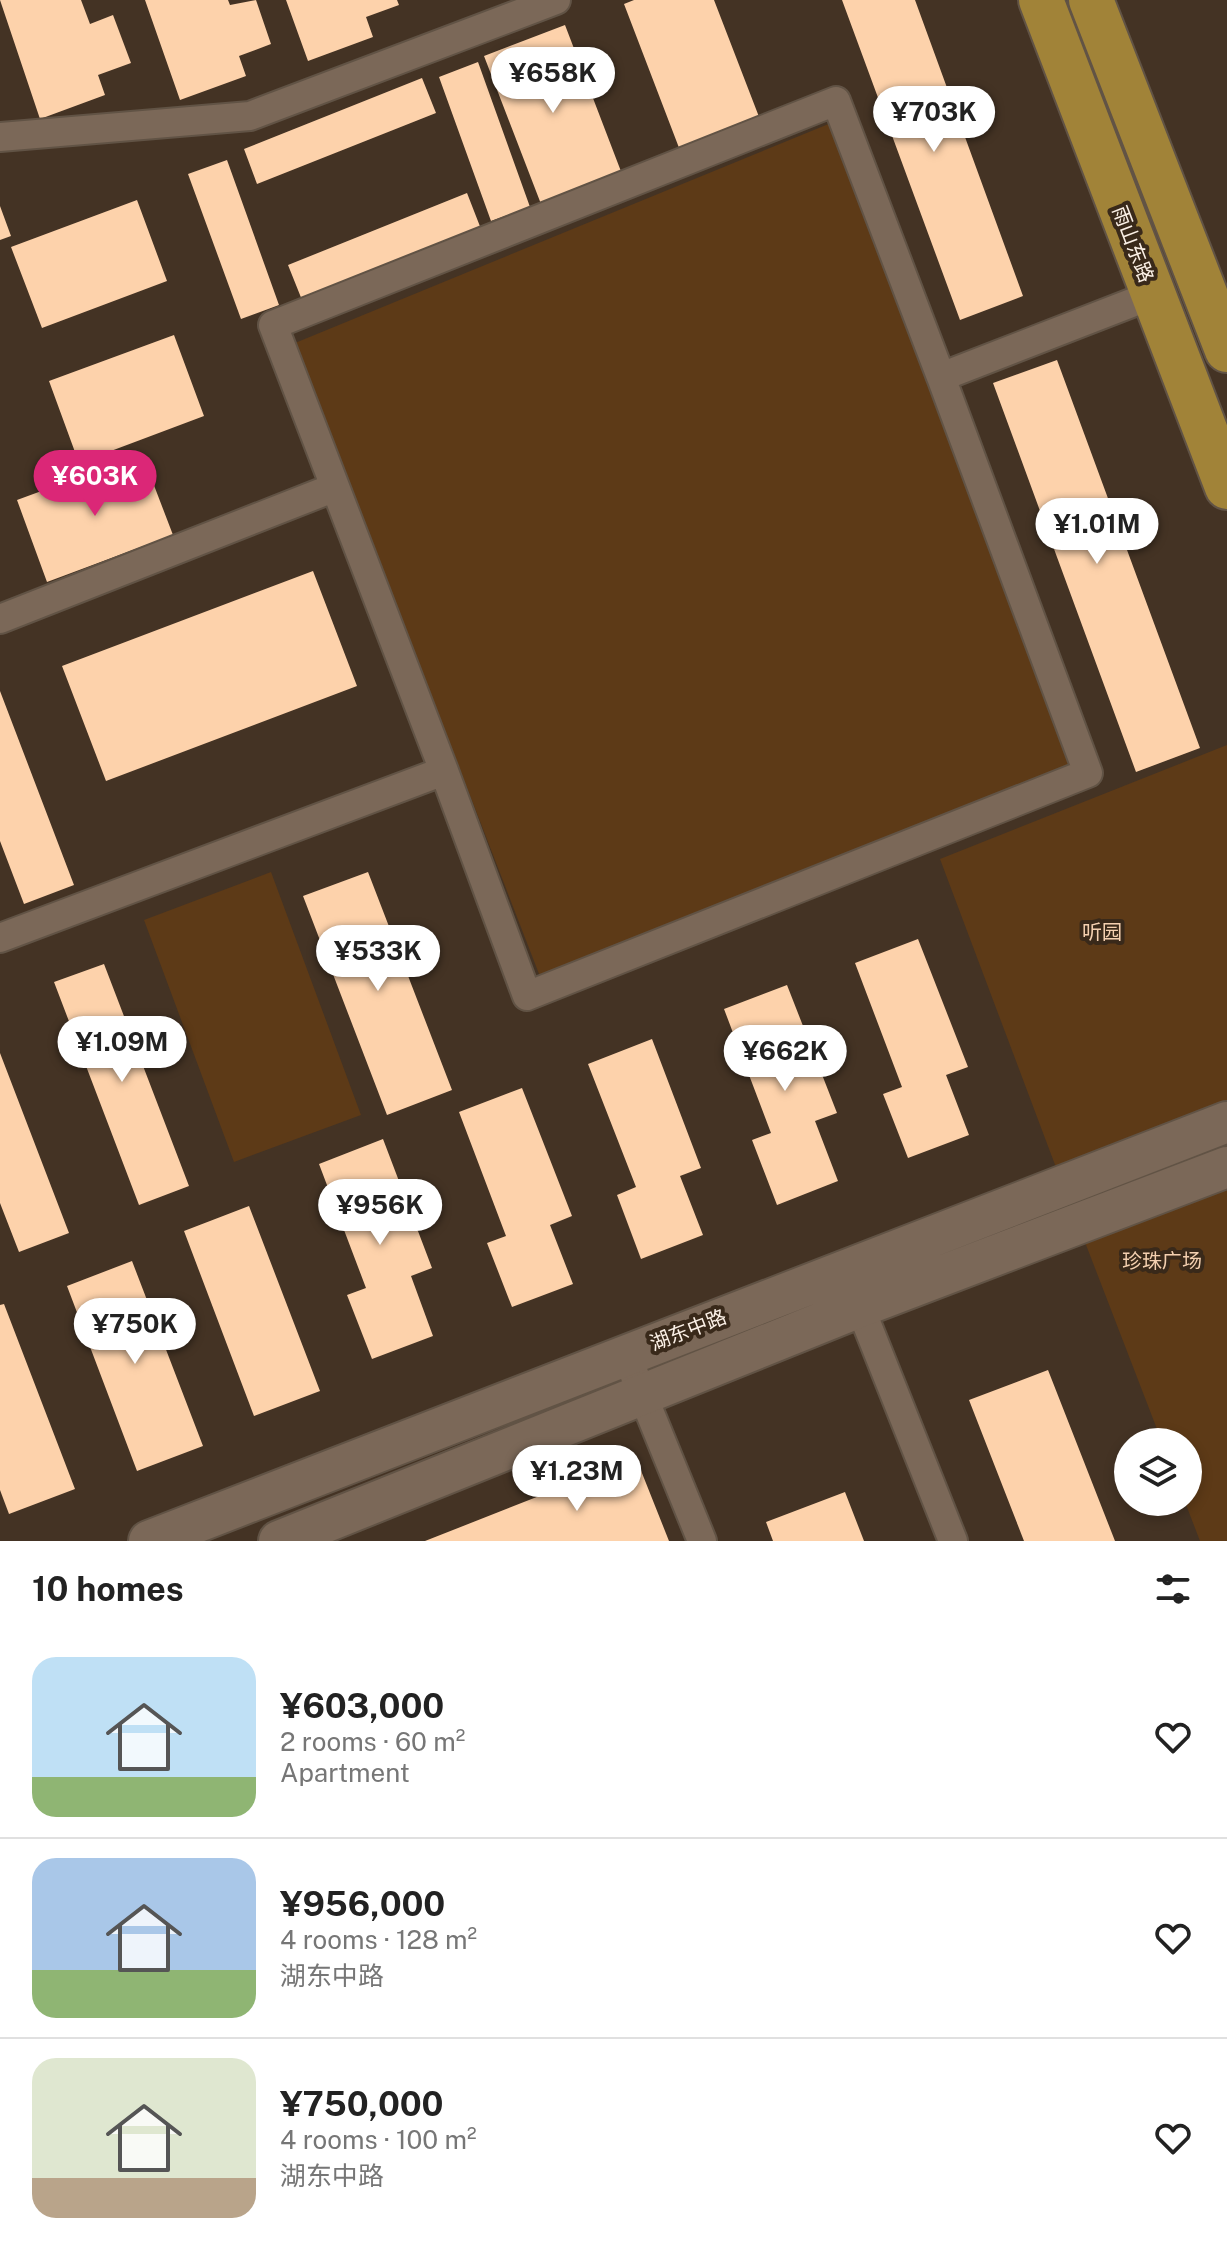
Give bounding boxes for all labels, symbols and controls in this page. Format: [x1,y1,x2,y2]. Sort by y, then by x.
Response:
pin: ¥658K [497,47,609,115]
text: ¥658K [509,57,597,88]
pin: ¥703K [878,86,990,154]
text: ¥703K [891,96,977,127]
street label: 雨山东路 [1107,202,1159,286]
pin: ¥603K [39,450,151,518]
text: ¥603K [52,460,138,491]
pin: ¥1.01M [1032,498,1162,566]
text: ¥1.01M [1053,508,1141,539]
park label: 听园 [1082,920,1122,944]
pin: ¥533K [322,925,434,993]
text: ¥533K [334,935,422,966]
pin: ¥1.09M [57,1016,187,1084]
pin: ¥662K [729,1025,841,1093]
text: ¥1.09M [76,1026,168,1057]
text: ¥662K [742,1035,828,1066]
pin: ¥956K [324,1179,436,1247]
text: ¥956K [336,1189,424,1220]
park label: 珍珠广场 [1122,1249,1202,1273]
pin: ¥750K [79,1298,191,1366]
street label: 湖东中路 [646,1304,730,1356]
text: ¥750K [92,1308,178,1339]
map controls [1114,1428,1202,1516]
button: layers [1114,1428,1202,1516]
pin: ¥1.23M [512,1445,642,1513]
text: ¥1.23M [530,1455,624,1486]
icon: filters [1151,1567,1195,1611]
text: 10 homes [32,1569,184,1609]
text: ¥603,000 [280,1686,444,1726]
icon: home [96,1689,192,1785]
icon: heart [1151,1715,1195,1759]
text: 2 rooms · 60 m² [280,1726,465,1757]
text: Apartment [280,1757,410,1788]
text: ¥956,000 [280,1884,445,1924]
icon: home [96,1890,192,1986]
icon: heart [1151,1916,1195,1960]
text: 4 rooms · 128 m² [280,1924,477,1955]
text: 湖东中路 [280,1960,384,1991]
text: ¥750,000 [280,2084,444,2124]
icon: home [96,2090,192,2186]
icon: heart [1151,2116,1195,2160]
text: 4 rooms · 100 m² [280,2124,476,2155]
text: 湖东中路 [280,2160,384,2191]

